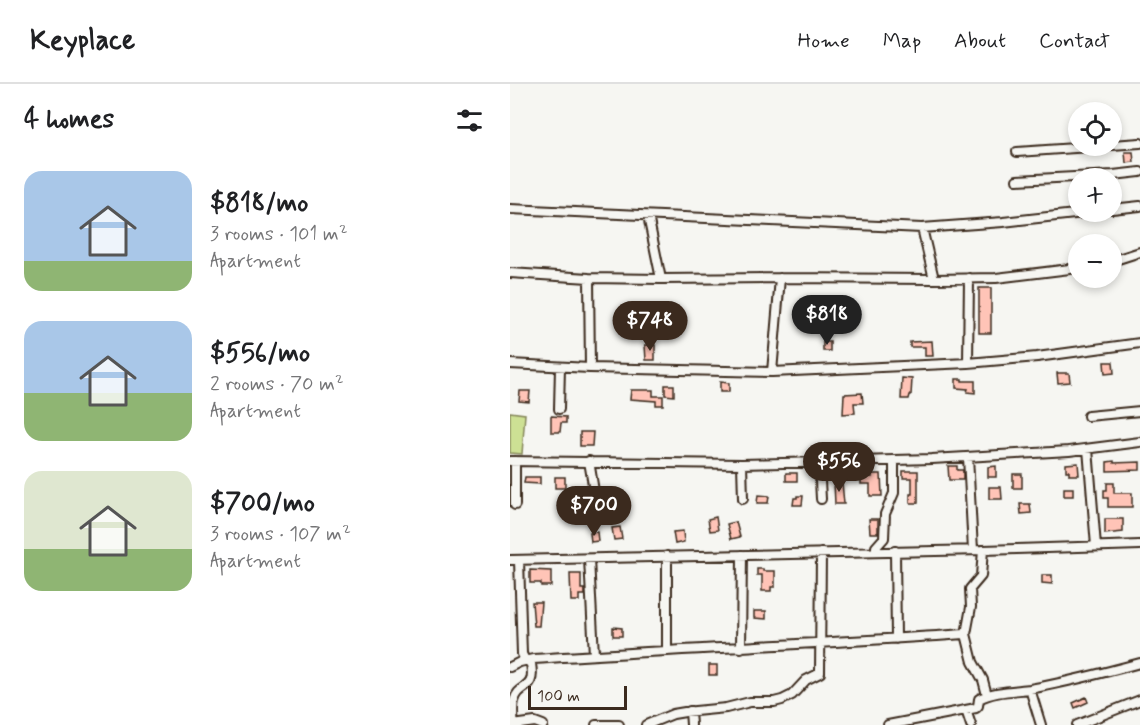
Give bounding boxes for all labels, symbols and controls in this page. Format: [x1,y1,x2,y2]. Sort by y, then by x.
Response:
text: Keyplace [30,23,135,60]
text: Home [798,27,850,55]
text: Map [883,27,921,55]
text: About [954,27,1006,55]
text: Contact [1039,27,1110,55]
map controls [1068,102,1122,288]
button: locate [1068,102,1122,156]
text: 4 homes [24,103,114,137]
icon: filters [453,104,486,137]
button: + [1068,168,1122,222]
text: $818/mo [210,187,308,221]
icon: home [72,195,144,267]
text: 3 rooms · 101 m² [210,221,348,248]
button: − [1068,234,1122,288]
text: Apartment [210,248,301,275]
pin: $818 [791,295,863,346]
pin: $748 [614,301,686,352]
text: $818 [806,301,848,328]
text: $748 [627,307,673,334]
text: $556/mo [210,337,310,371]
icon: home [72,345,144,417]
text: 2 rooms · 70 m² [210,371,344,398]
text: Apartment [210,398,301,425]
pin: $556 [803,442,875,493]
text: $556 [817,448,861,475]
pin: $700 [558,486,630,537]
text: $700/mo [210,487,315,521]
text: $700 [570,492,618,519]
icon: home [72,495,144,567]
text: 3 rooms · 107 m² [210,521,351,548]
text: Apartment [210,548,301,575]
scale bar [528,683,627,710]
text: 100 m [537,686,580,707]

